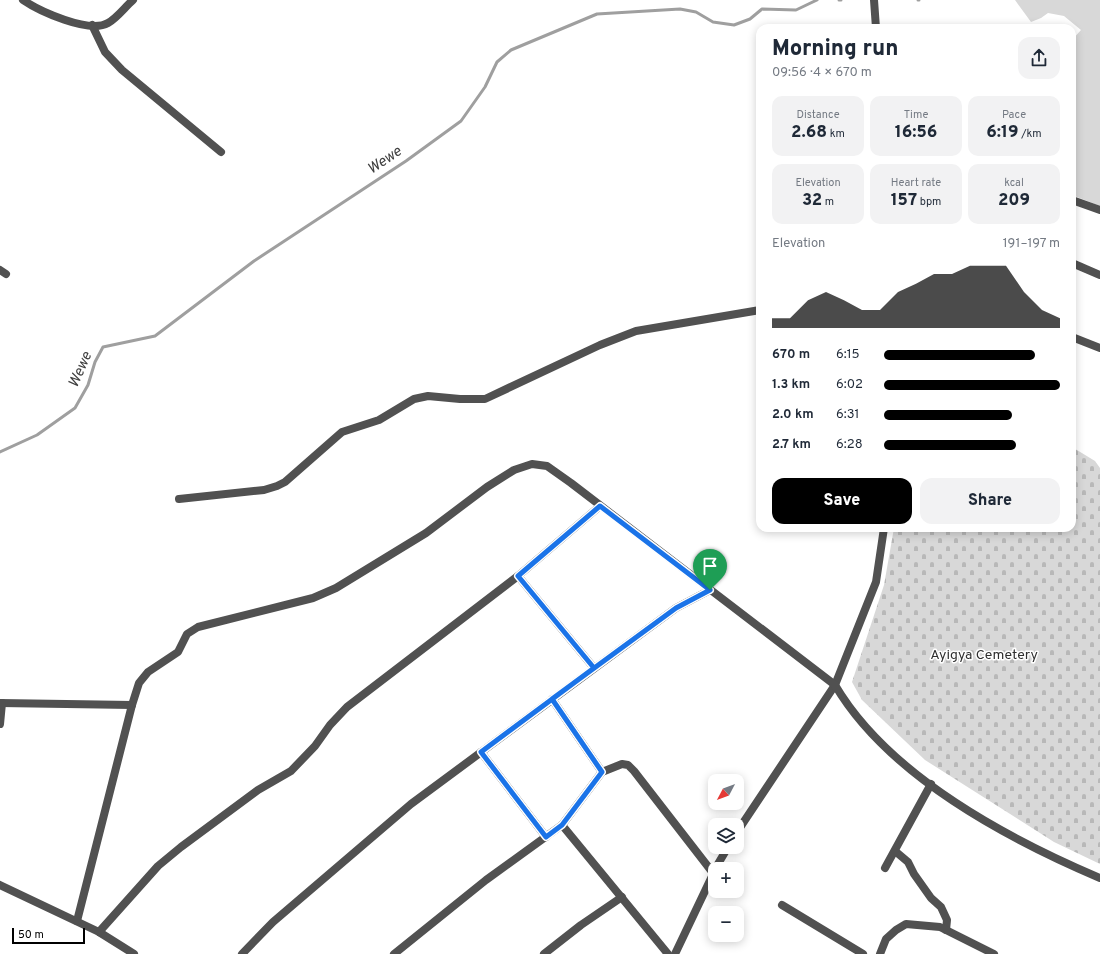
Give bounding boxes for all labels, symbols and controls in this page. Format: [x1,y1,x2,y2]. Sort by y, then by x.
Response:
text: Morning run [772,36,898,63]
button: share [1018,37,1060,79]
text: 09:56 · 4 × 670 m [772,65,872,81]
text: Distance [796,108,840,122]
text: Time [904,108,928,122]
text: Pace [1002,108,1026,122]
text: 2.68 [791,122,827,144]
text: 16:56 [895,122,937,144]
text: 6:19 [986,122,1019,144]
text: km [827,127,845,141]
text: /km [1019,127,1042,141]
water label: Wewe [364,143,406,179]
text: Elevation [795,176,841,190]
text: Heart rate [891,176,941,190]
text: kcal [1004,176,1024,190]
text: 32 [802,190,822,212]
text: 157 [891,190,917,212]
text: 209 [998,190,1030,212]
text: m [822,195,834,209]
text: bpm [917,195,941,209]
text: Elevation [772,236,825,252]
text: 191–197 m [1003,236,1060,252]
text: 670 m [772,347,810,363]
text: 6:15 [836,347,860,363]
water label: Wewe [65,349,97,391]
text: 1.3 km [772,377,810,393]
text: 6:02 [836,377,863,393]
text: 2.0 km [772,407,814,423]
text: 6:31 [836,407,859,423]
text: 2.7 km [772,437,811,453]
text: 6:28 [836,437,863,453]
button: Save [772,478,912,524]
button: Share [920,478,1060,524]
pin [693,549,727,590]
icon: arrive [699,555,721,577]
park label: Ayigya Cemetery [930,647,1038,664]
north arrow [708,774,744,810]
map controls [708,774,744,942]
button: layers [708,818,744,854]
button: + [708,862,744,898]
button: − [708,906,744,942]
scale bar [12,926,85,945]
text: 50 m [18,928,44,942]

